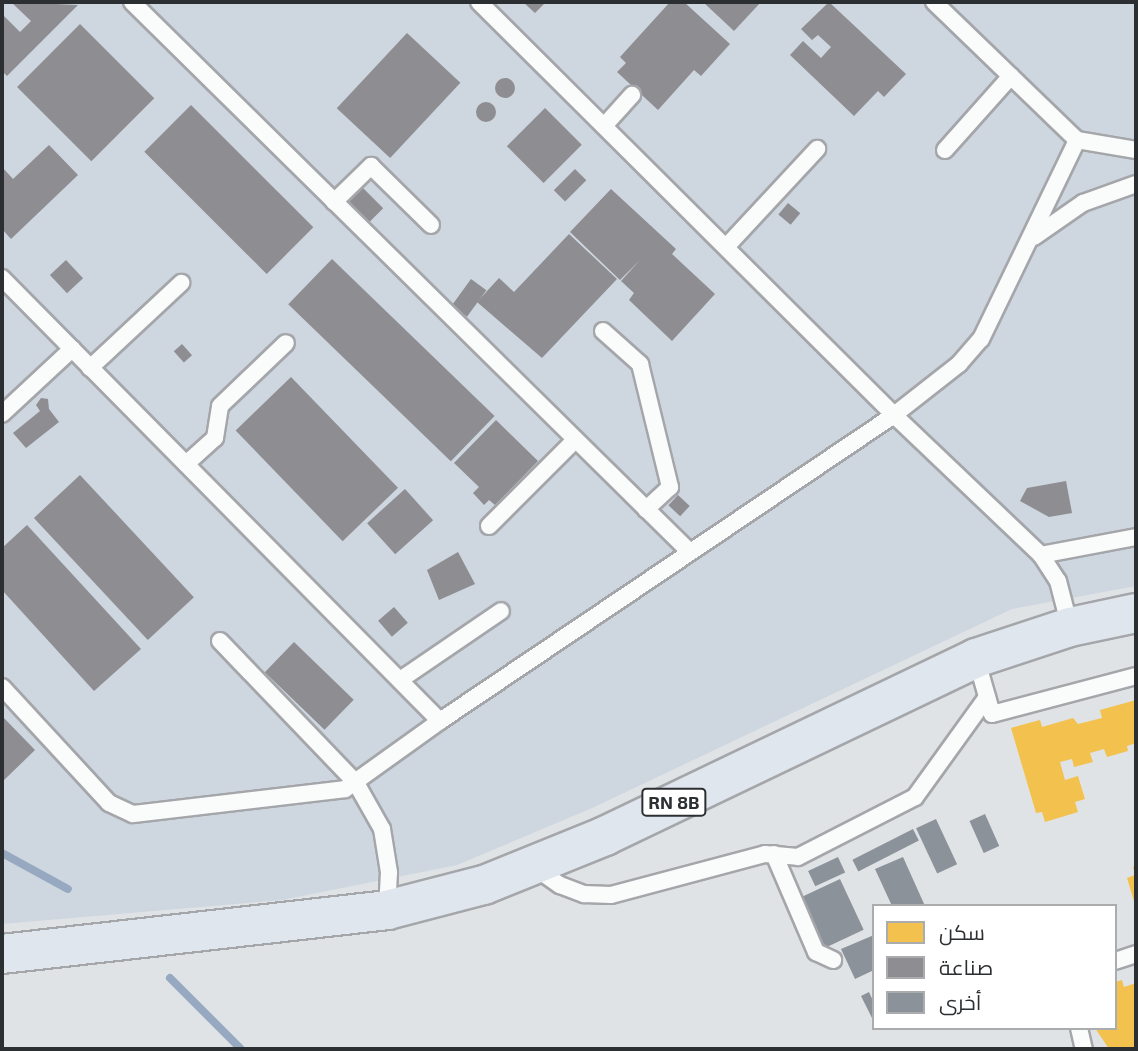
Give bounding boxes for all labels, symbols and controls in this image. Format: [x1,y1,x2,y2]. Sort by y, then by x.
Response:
road number: RN 8B [641,788,707,816]
legend [872,904,1117,1030]
text: سكن [939,919,985,944]
text: صناعة [939,954,993,979]
text: أخرى [939,989,981,1014]

